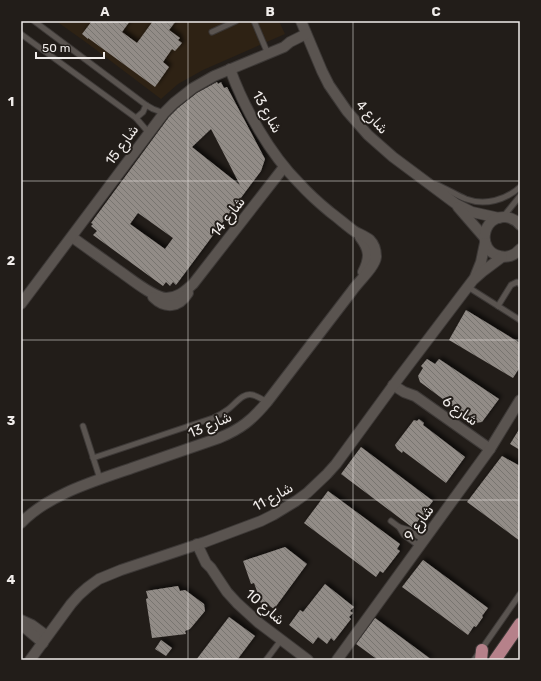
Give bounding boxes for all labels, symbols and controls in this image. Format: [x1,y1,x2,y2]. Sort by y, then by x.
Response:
text: A [100,4,110,19]
text: B [265,4,275,19]
text: C [431,4,441,19]
scale bar [36,34,104,60]
text: 50 m [42,41,70,55]
street label: شارع 13 [247,88,286,137]
text: 1 [8,94,14,109]
street label: شارع 4 [351,96,392,139]
street label: شارع 15 [102,122,144,170]
street label: شارع 14 [207,194,250,242]
text: 2 [7,253,15,268]
street label: شارع 6 [438,393,481,431]
street label: شارع 13 [186,408,235,444]
text: 3 [7,413,16,428]
street label: شارع 11 [250,479,297,517]
street label: شارع 9 [400,502,439,545]
text: 4 [7,572,16,587]
street label: شارع 10 [241,585,288,630]

